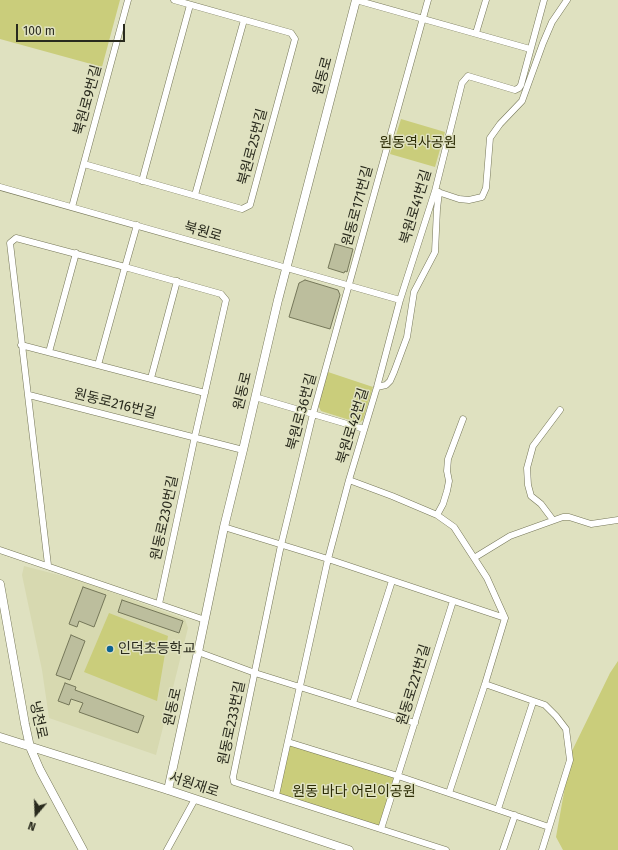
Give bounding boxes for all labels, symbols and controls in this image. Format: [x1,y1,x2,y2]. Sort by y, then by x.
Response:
scale bar [18,16,127,42]
text: 100 m [23,24,55,38]
street label: 원동로 [310,55,336,97]
street label: 북원로9번길 [71,63,105,137]
street label: 북원로25번길 [235,107,271,187]
park label: 원동역사공원 [379,135,457,151]
street label: 원동로171번길 [339,164,377,248]
street label: 북원로41번길 [397,168,435,246]
street label: 북원로 [182,219,224,245]
street label: 원동로 [230,370,256,412]
street label: 북원로36번길 [284,372,320,452]
street label: 원동로216번길 [72,386,158,422]
street label: 북원로42번길 [333,386,373,466]
street label: 원동로230번길 [148,474,182,562]
place label: 인덕초등학교 [118,641,195,657]
street label: 원동로221번길 [394,642,434,728]
marker: 인덕초등학교 [105,644,115,654]
street label: 원동로233번길 [215,680,249,766]
street label: 원동로 [160,686,186,728]
street label: 냉천로 [26,699,50,741]
street label: 서원재로 [167,769,221,801]
park label: 원동 바다 어린이공원 [292,784,416,800]
north arrow [16,794,56,834]
text: N [26,818,38,833]

